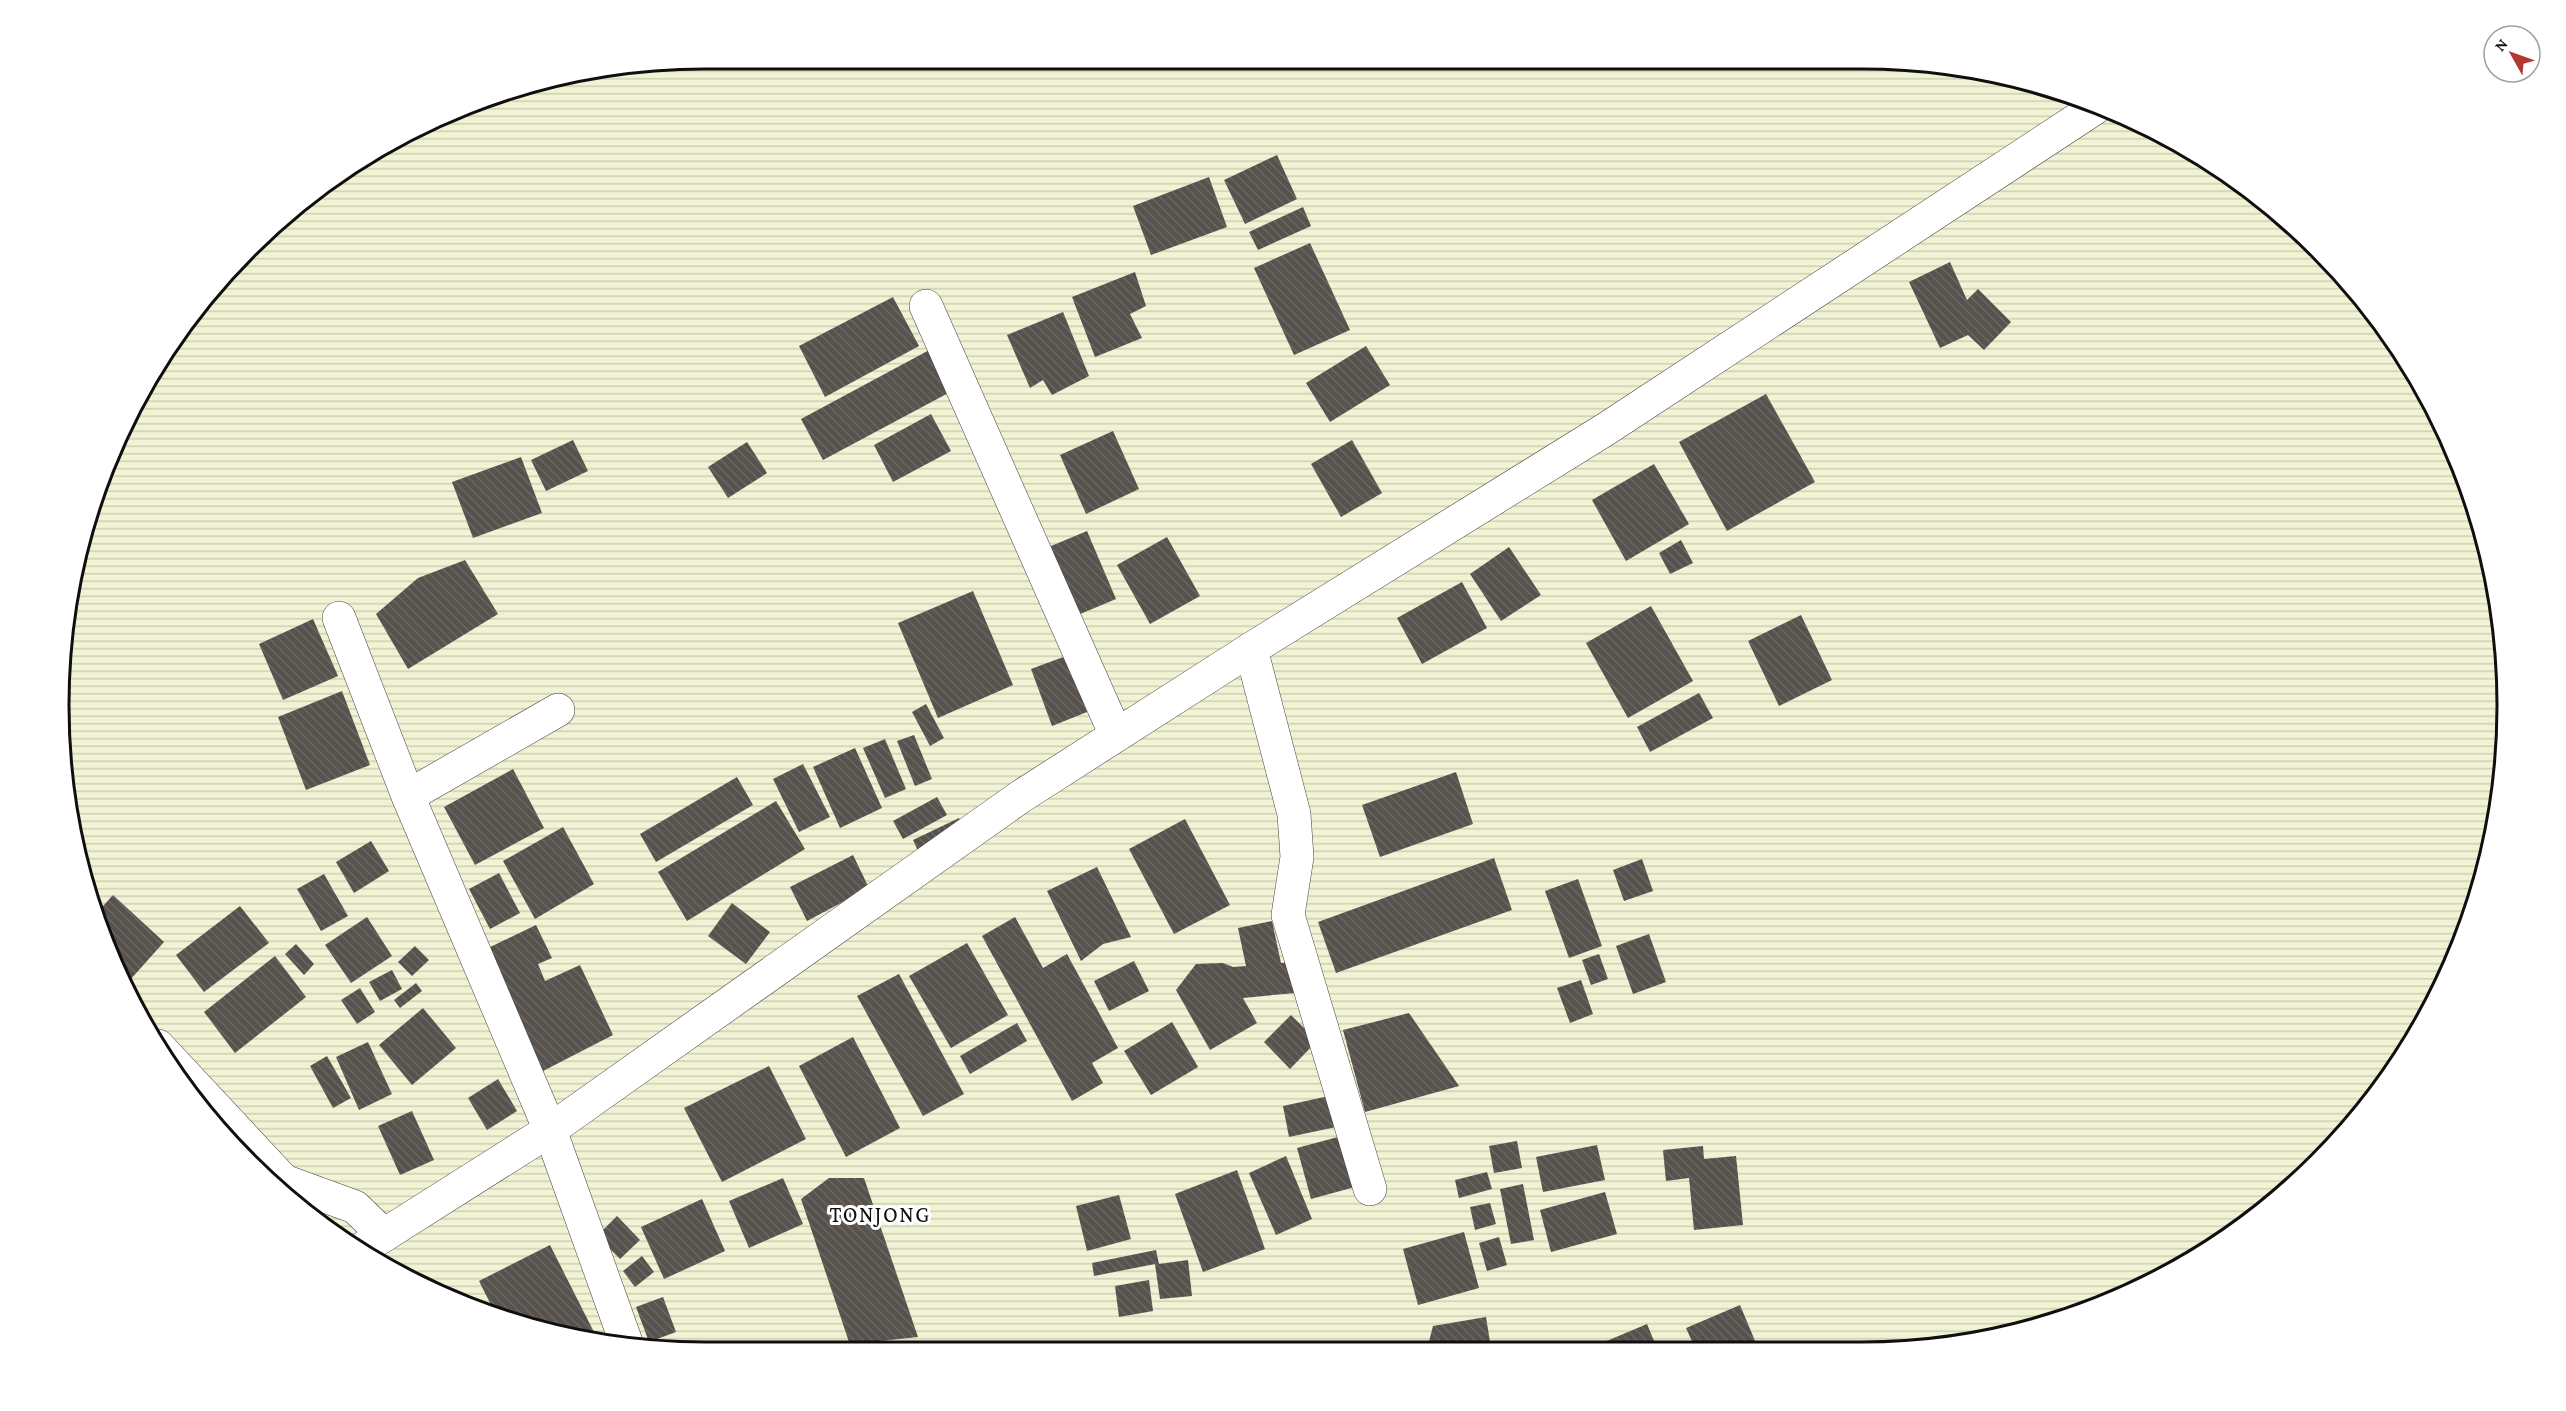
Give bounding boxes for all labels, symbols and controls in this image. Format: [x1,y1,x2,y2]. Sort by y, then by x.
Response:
north arrow [2482,24,2542,84]
text: N [2491,35,2511,54]
district label: TONJONG [829,1202,931,1227]

